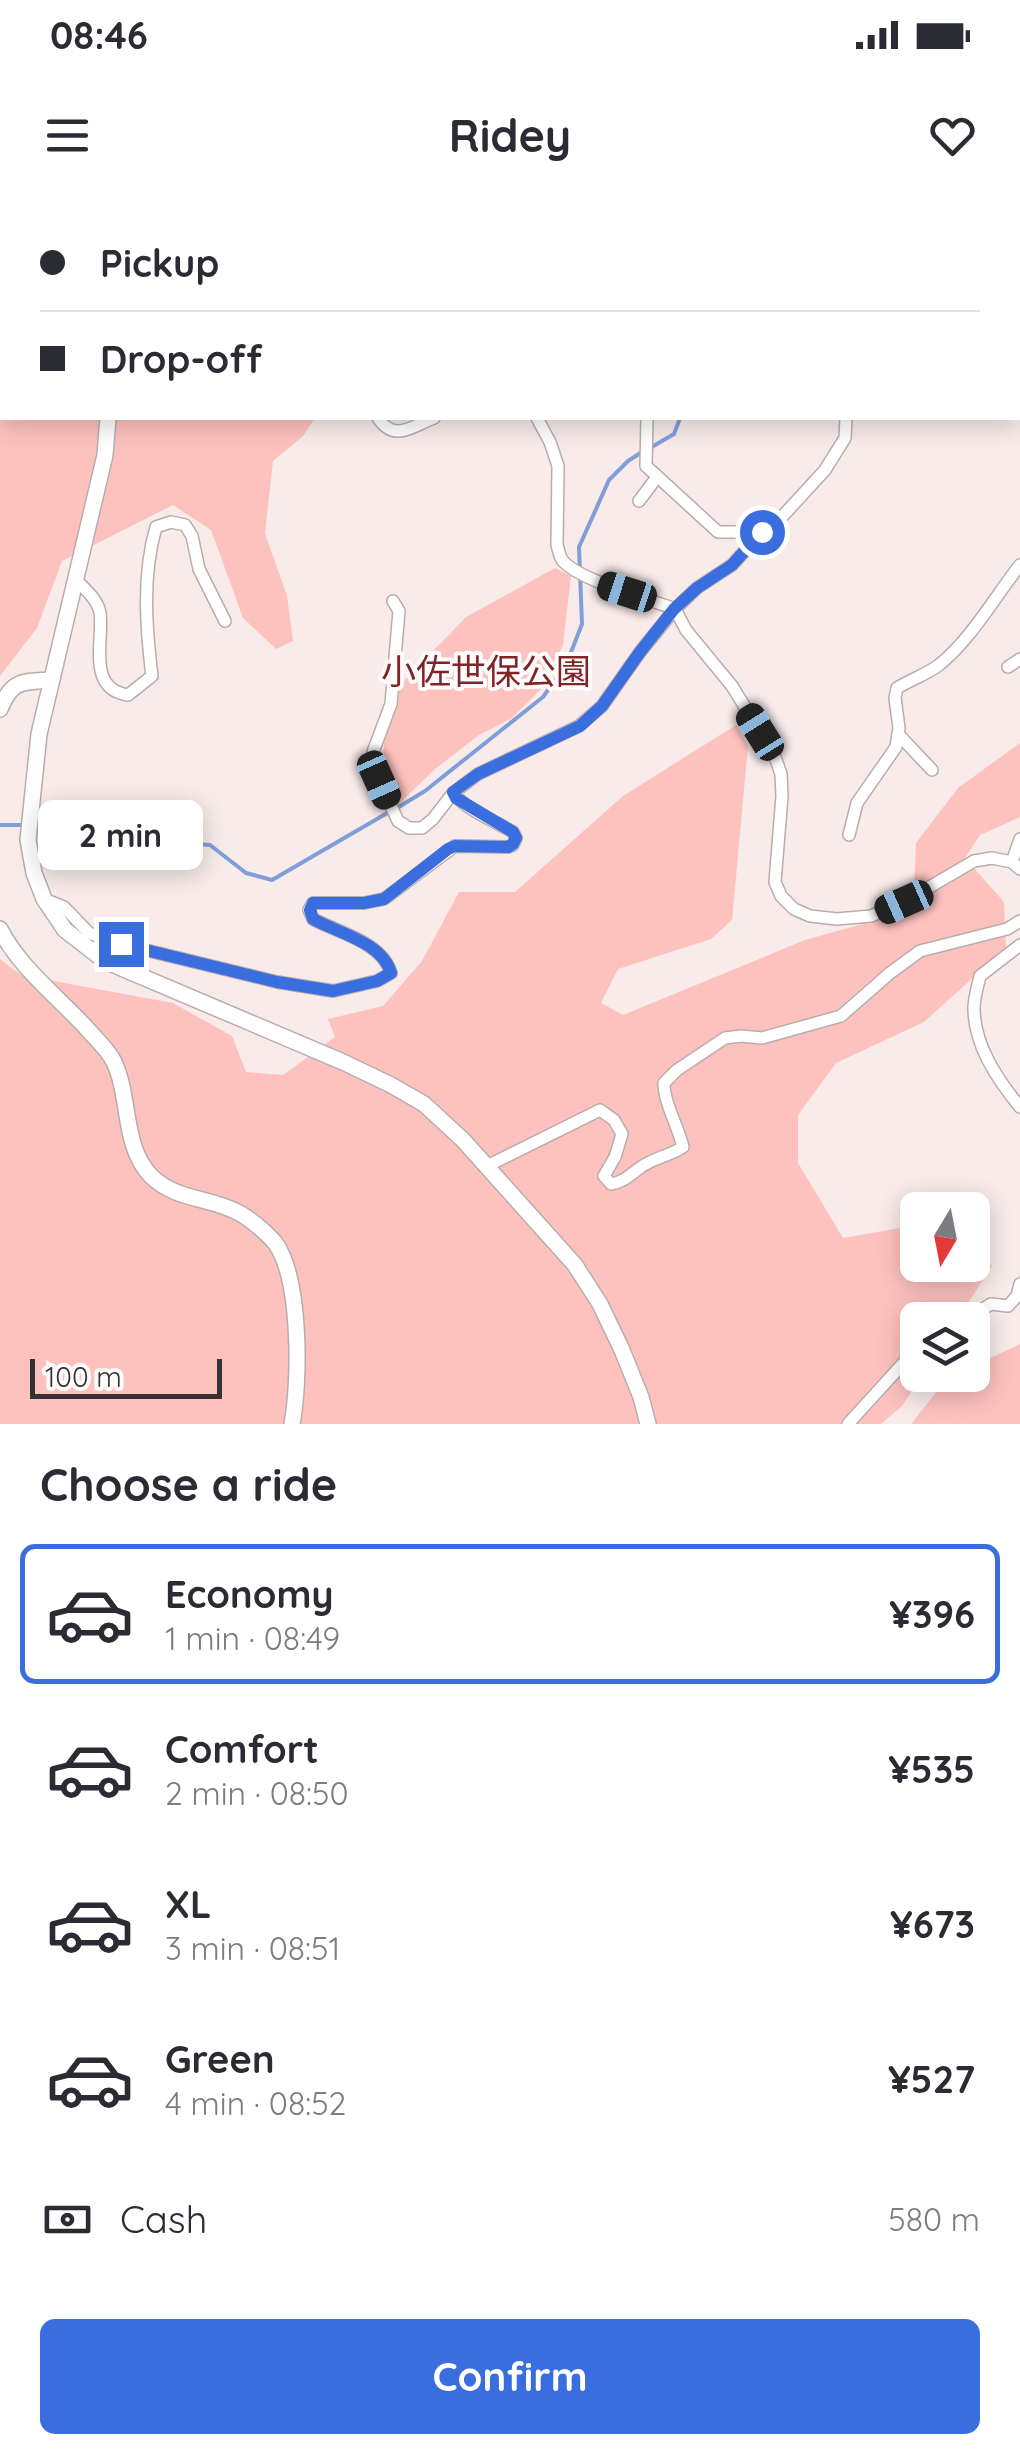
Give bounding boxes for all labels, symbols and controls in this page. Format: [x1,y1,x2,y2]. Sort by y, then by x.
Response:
text: 08:46 [50,11,148,59]
text: Ridey [449,107,571,163]
icon: menu [40,108,95,163]
icon: heart [925,108,980,163]
text: Pickup [100,239,219,287]
text: Drop-off [100,335,262,383]
route start [740,510,785,555]
car [594,568,660,616]
park label: 小佐世保公園 [381,649,591,693]
car [731,699,789,765]
car [353,746,405,814]
callout: 2 min [38,799,204,869]
text: 2 min [79,815,162,855]
car [870,876,938,928]
route end [99,922,144,967]
north arrow [900,1192,990,1282]
map controls [900,1192,990,1392]
button: layers [900,1302,990,1392]
scale bar [30,1354,222,1398]
text: 100 m [45,1359,122,1394]
text: Choose a ride [40,1456,337,1512]
icon: car [45,1569,135,1659]
text: Economy [165,1570,334,1618]
text: ¥396 [889,1590,975,1638]
text: 1 min · 08:49 [165,1618,340,1658]
icon: car [45,1724,135,1814]
text: Comfort [165,1725,319,1773]
text: ¥535 [888,1745,975,1793]
text: 2 min · 08:50 [165,1773,349,1813]
icon: car [45,1879,135,1969]
text: XL [165,1880,211,1928]
text: ¥673 [890,1900,975,1948]
text: 3 min · 08:51 [165,1928,340,1968]
icon: car [45,2034,135,2124]
text: Green [165,2035,275,2083]
text: ¥527 [888,2055,975,2103]
text: 4 min · 08:52 [165,2083,346,2123]
icon: cash [40,2192,95,2247]
text: Cash [120,2195,207,2243]
text: 580 m [888,2199,980,2239]
button: Confirm [40,2319,980,2434]

